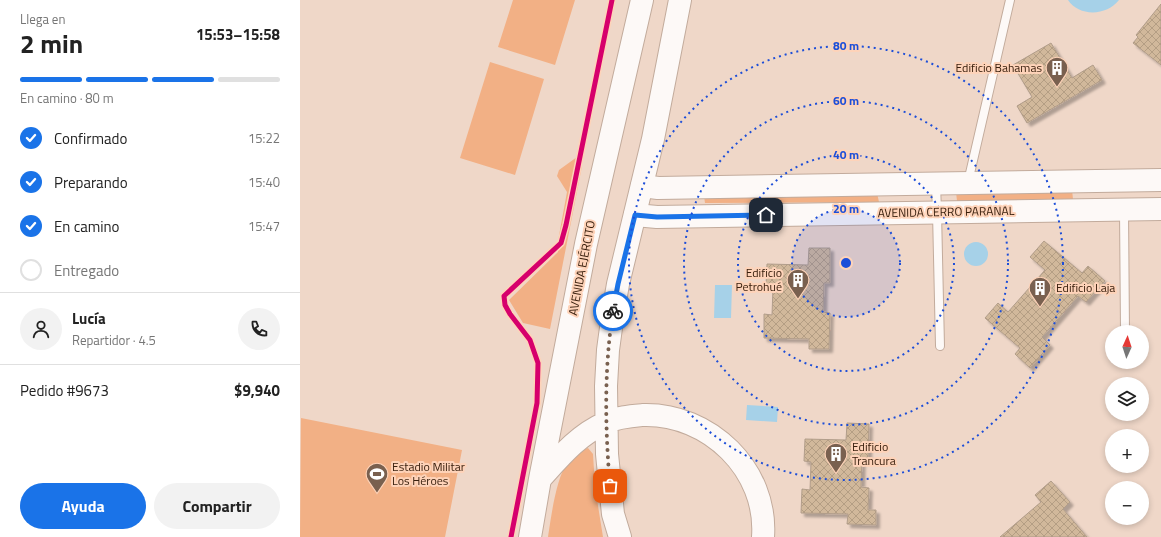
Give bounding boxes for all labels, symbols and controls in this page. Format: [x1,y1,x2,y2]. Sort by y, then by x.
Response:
text: Llega en [20,9,65,29]
text: 15:53–15:58 [196,23,280,46]
text: 2 min [20,24,83,63]
text: 80 m [833,36,859,55]
building icon: Edificio Bahamas [1044,55,1070,88]
place label: Edificio Bahamas [956,58,1042,77]
text: En camino · 80 m [20,88,114,108]
text: 60 m [833,91,859,110]
icon: check [20,127,42,149]
text: Confirmado [54,127,127,150]
text: 15:22 [248,128,280,148]
text: 40 m [833,145,859,164]
icon: check [20,171,42,193]
text: Preparando [54,171,128,194]
text: 15:40 [248,172,280,192]
pin [749,198,783,232]
text: 20 m [833,199,859,218]
street label: AVENIDA CERRO PARANAL [877,201,1015,222]
icon: home [755,204,777,226]
icon: check [20,215,42,237]
text: En camino [54,215,120,238]
text: 15:47 [248,216,280,236]
street label: AVENIDA EJÉRCITO [563,219,600,317]
centre of rings [839,256,853,270]
text: Entregado [54,259,119,282]
place label: Edificio Petrohué [735,263,782,296]
building icon: Edificio Petrohué [785,267,811,300]
building icon: Edificio Laja [1027,275,1053,308]
place label: Edificio Laja [1056,278,1115,297]
courier [593,291,633,331]
icon: bike [602,300,624,322]
text: Lucía [72,307,106,330]
button: person [20,308,62,350]
button: phone [238,308,280,350]
north arrow [1105,325,1149,369]
map controls [1105,325,1149,525]
text: Repartidor · 4.5 [72,330,156,350]
button: layers [1105,377,1149,421]
text: Pedido #9673 [20,379,109,402]
text: $9,940 [234,379,280,402]
button: + [1105,429,1149,473]
place label: Edificio Trancura [852,437,896,470]
building icon: Edificio Trancura [823,441,849,474]
place label: Estadio Militar Los Héroes [392,457,465,490]
sports icon: Estadio Militar Los Héroes [364,461,390,494]
pin [593,469,627,503]
icon: bag [599,475,621,497]
button: − [1105,481,1149,525]
button: Ayuda [20,483,146,529]
button: Compartir [154,483,280,529]

